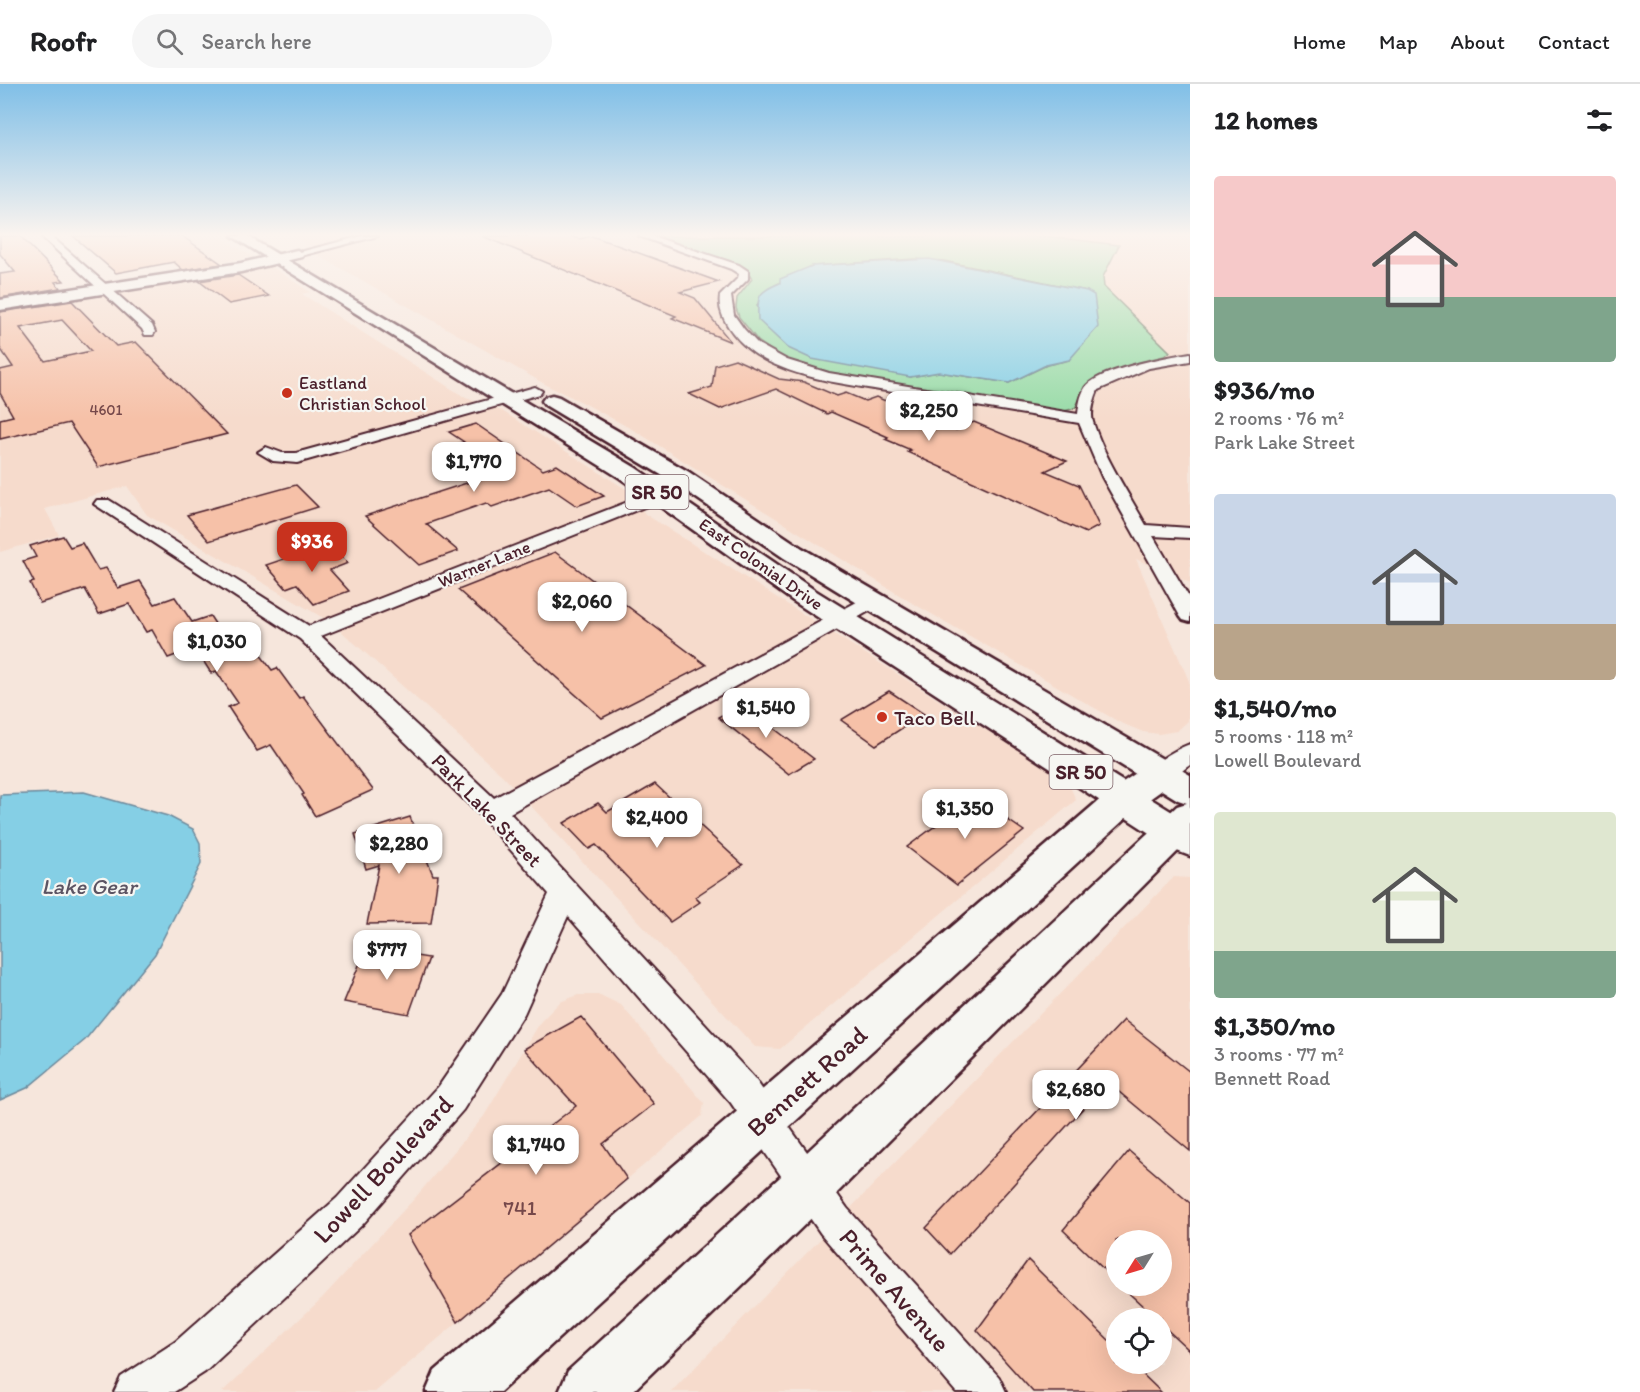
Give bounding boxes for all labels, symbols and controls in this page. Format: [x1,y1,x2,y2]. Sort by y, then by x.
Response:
search box [132,14,552,68]
text: Roofr [30,24,96,58]
icon: search [153,25,186,58]
text: Search here [201,28,312,55]
text: Home [1293,29,1346,54]
text: Map [1379,29,1418,54]
text: About [1451,29,1505,54]
text: Contact [1538,29,1610,54]
text: 12 homes [1214,104,1318,136]
icon: filters [1583,104,1616,137]
icon: home [1361,215,1469,323]
place label: Eastland Christian School [299,372,426,415]
text: $936/mo [1214,374,1315,406]
marker: Eastland Christian School [280,386,294,400]
pin: $2,250 [880,391,978,442]
text: $2,250 [900,398,958,422]
house number: 4601 [89,401,123,419]
text: 2 rooms · 76 m² [1214,406,1344,430]
text: Park Lake Street [1214,430,1355,454]
pin: $1,770 [425,442,523,493]
text: $1,770 [446,449,502,473]
road number: SR 50 [626,475,688,509]
street label: East Colonial Drive [695,513,827,615]
pin: $936 [276,522,348,573]
text: $936 [291,529,333,553]
icon: home [1361,533,1469,641]
street label: Warner Lane [435,535,533,593]
pin: $2,060 [533,582,631,633]
text: $2,060 [552,589,612,613]
pin: $1,030 [168,622,266,673]
text: $1,030 [187,629,247,653]
pin: $1,540 [717,688,815,739]
text: $1,540/mo [1214,692,1337,724]
text: $1,540 [737,695,796,719]
place label: Taco Bell [894,705,975,730]
marker: Taco Bell [875,710,889,724]
text: 5 rooms · 118 m² [1214,724,1353,748]
street label: Park Lake Street [427,748,548,872]
text: Lowell Boulevard [1214,748,1361,772]
road number: SR 50 [1050,755,1112,789]
pin: $1,350 [916,789,1014,840]
text: $1,350 [936,796,994,820]
pin: $2,400 [608,798,706,849]
text: $2,400 [626,805,688,829]
pin: $2,280 [350,824,448,875]
text: $2,280 [369,831,429,855]
icon: home [1361,851,1469,959]
water label: Lake Gear [42,873,139,900]
pin: $777 [351,930,423,981]
text: $777 [367,937,407,961]
text: $1,350/mo [1214,1010,1335,1042]
street label: Bennett Road [740,1018,874,1144]
text: 3 rooms · 77 m² [1214,1042,1344,1066]
text: Bennett Road [1214,1066,1330,1090]
pin: $2,680 [1027,1070,1125,1121]
text: $2,680 [1046,1077,1106,1101]
street label: Lowell Boulevard [306,1088,460,1250]
pin: $1,740 [487,1125,585,1176]
text: $1,740 [507,1132,565,1156]
house number: 741 [504,1195,537,1220]
street label: Prime Avenue [833,1222,957,1358]
north arrow [1106,1230,1172,1296]
map controls [1106,1230,1172,1374]
button: locate [1106,1308,1172,1374]

